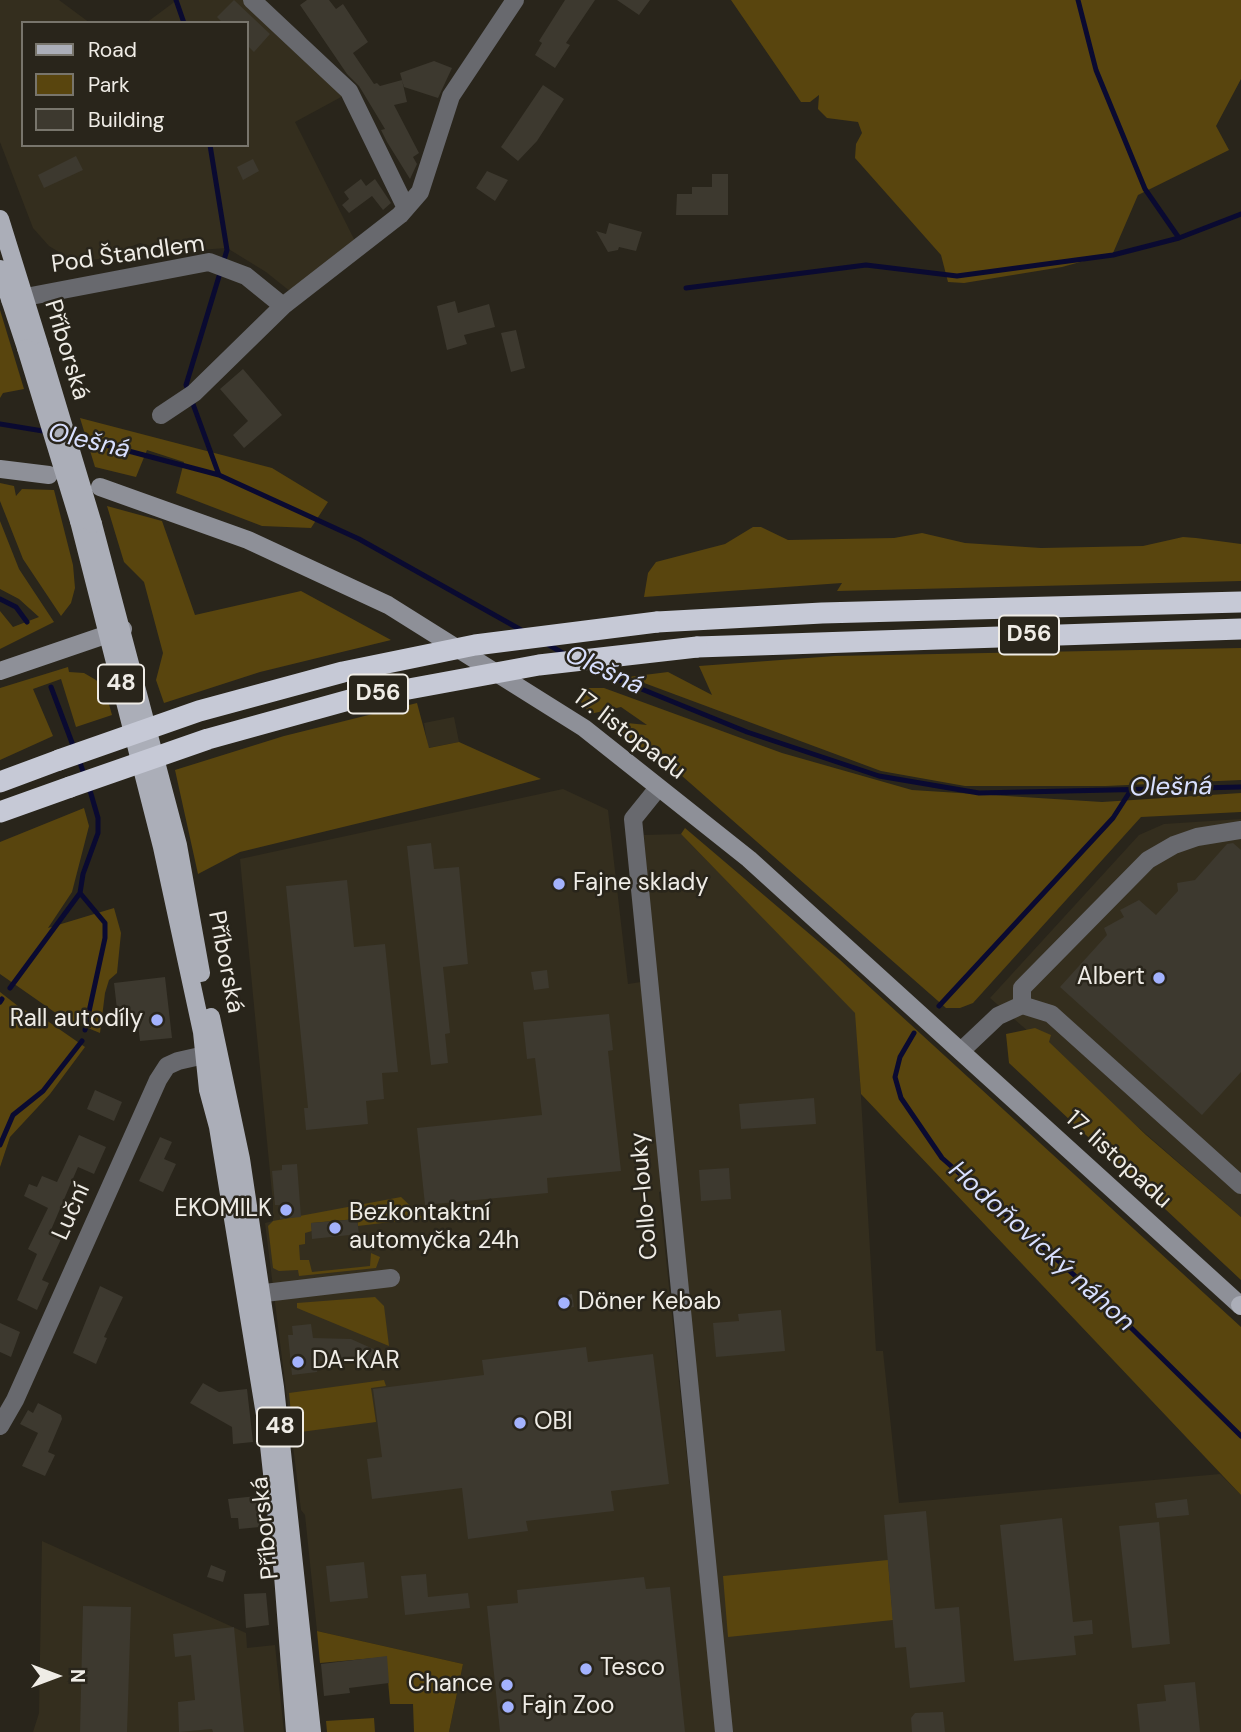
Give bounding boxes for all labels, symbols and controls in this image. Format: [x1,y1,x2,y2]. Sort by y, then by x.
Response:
legend [21,21,248,147]
text: Road [88,36,137,64]
text: Park [88,71,129,99]
text: Building [88,106,164,134]
street label: Pod Štandlem [50,230,206,280]
street label: Příborská [37,296,95,404]
water label: Olešná [45,417,133,467]
road number: D56 [999,615,1059,654]
water label: Olešná [560,639,648,703]
road number: 48 [98,664,144,704]
road number: D56 [348,674,408,714]
street label: 17. listopadu [567,684,691,786]
water label: Olešná [1129,772,1213,804]
place label: Fajne sklady [573,870,709,898]
marker: Fajne sklady [551,876,567,892]
street label: Příborská [201,909,249,1015]
place label: Albert [1077,964,1145,992]
marker: Albert [1151,970,1167,986]
place label: Rall autodíly [10,1006,143,1034]
marker: Rall autodíly [149,1012,165,1028]
street label: 17. listopadu [1059,1105,1177,1215]
street label: Collo-louky [625,1131,665,1261]
water label: Hodoňovický náhon [942,1155,1140,1339]
street label: Luční [47,1179,97,1245]
place label: EKOMILK [174,1196,272,1224]
place label: Bezkontaktní automyčka 24h [349,1200,519,1256]
marker: EKOMILK [278,1202,294,1218]
marker: Bezkontaktní automyčka 24h [327,1220,343,1236]
place label: Döner Kebab [578,1289,721,1317]
marker: Döner Kebab [556,1295,572,1311]
place label: DA-KAR [312,1348,400,1376]
marker: DA-KAR [290,1354,306,1370]
road number: 48 [257,1408,303,1446]
place label: OBI [534,1409,573,1437]
marker: OBI [512,1415,528,1431]
street label: Příborská [246,1475,286,1581]
north arrow [21,1641,91,1711]
place label: Tesco [600,1655,665,1683]
marker: Tesco [578,1661,594,1677]
text: N [65,1669,90,1683]
place label: Chance [408,1671,493,1699]
marker: Chance [499,1677,515,1693]
place label: Fajn Zoo [522,1693,615,1721]
marker: Fajn Zoo [500,1699,516,1715]

